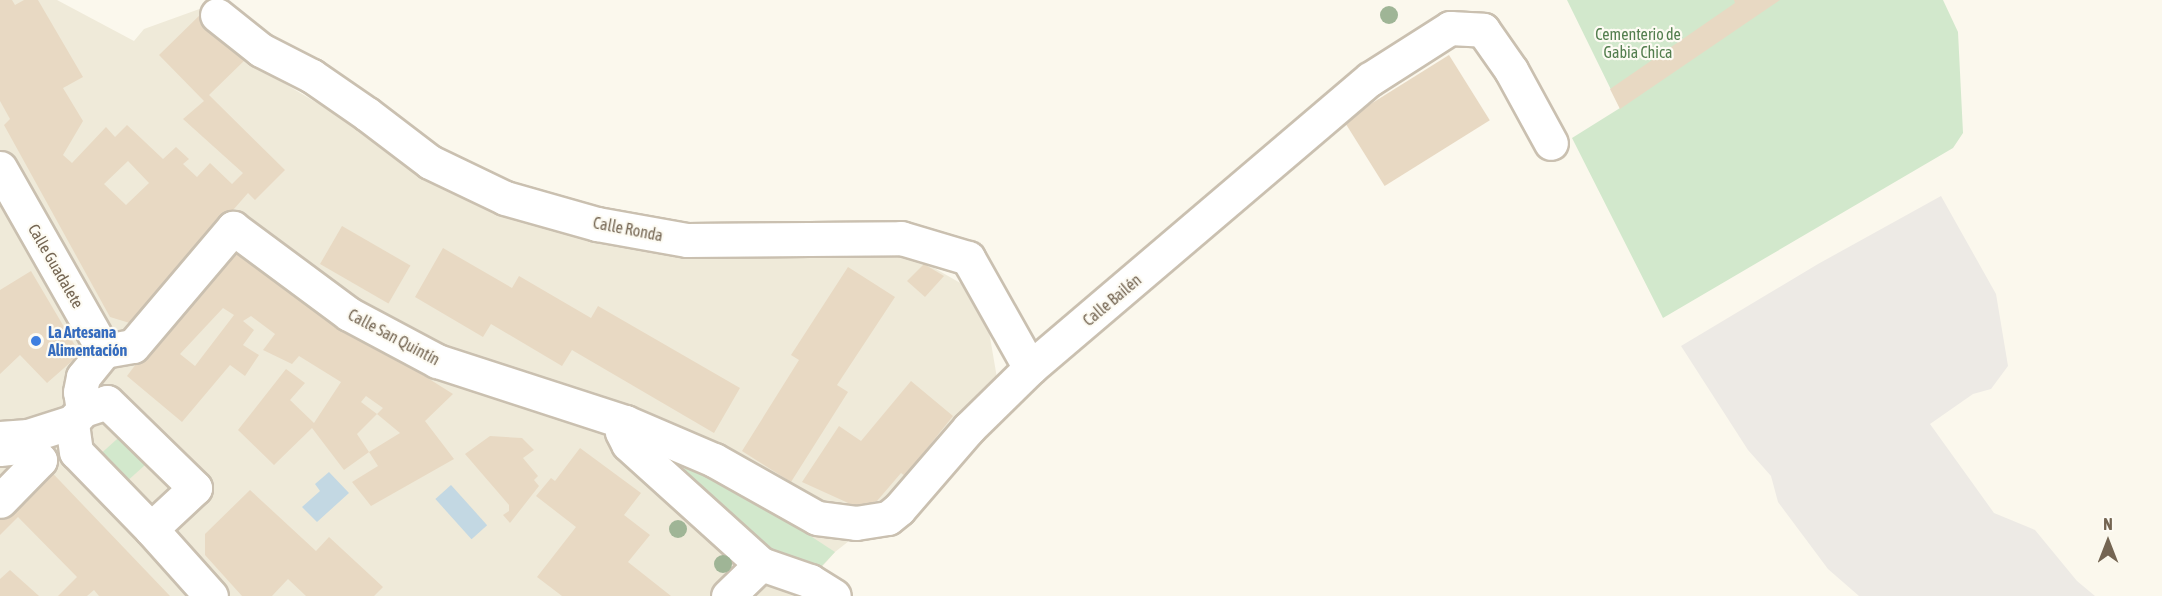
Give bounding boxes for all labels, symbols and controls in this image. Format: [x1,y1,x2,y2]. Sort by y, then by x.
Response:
park label: Cementerio de Gabia Chica [1595,24,1681,62]
street label: Calle Ronda [591,213,665,245]
street label: Calle Guadalete [24,220,88,312]
street label: Calle Bailén [1079,270,1145,330]
street label: Calle San Quintín [345,305,443,369]
place label: La Artesana Alimentación [48,322,127,360]
marker: La Artesana Alimentación [29,334,43,348]
north arrow [2078,512,2138,572]
text: N [2103,515,2113,533]

